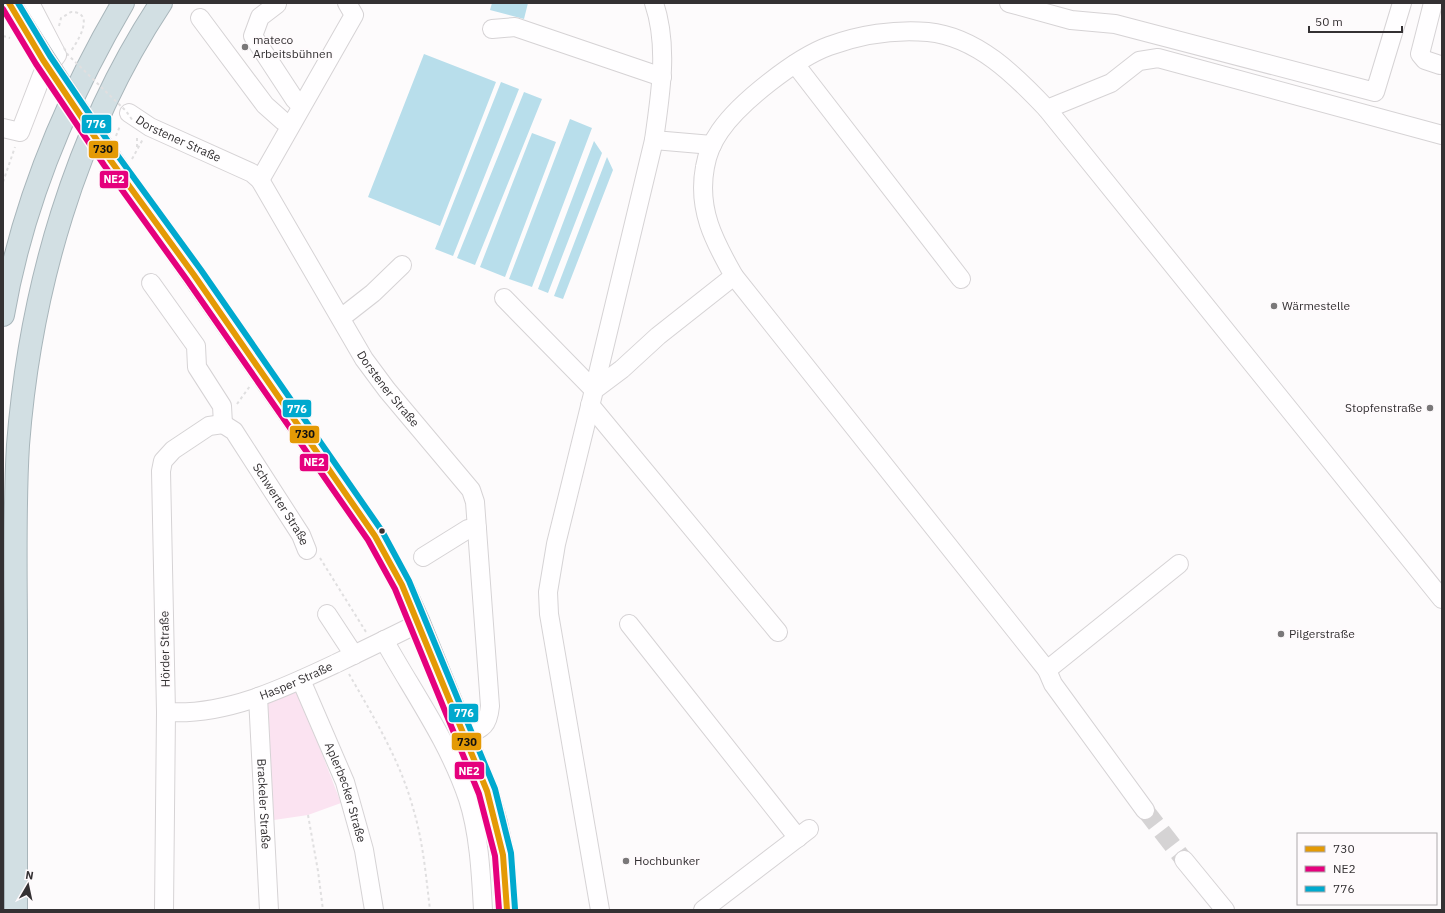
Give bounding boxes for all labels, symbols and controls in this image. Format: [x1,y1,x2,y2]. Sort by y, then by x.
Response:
scale bar [1309,8,1402,34]
text: 50 m [1315,14,1343,29]
place label: mateco Arbeitsbühnen [253,32,333,61]
marker: mateco Arbeitsbühnen [240,42,250,52]
street label: Dorstener Straße [133,112,224,165]
line badge: 776 [81,114,112,134]
text: 776 [86,117,106,131]
line badge: 730 [88,140,119,159]
text: 730 [93,142,113,156]
line badge: NE2 [99,170,129,189]
text: NE2 [103,172,125,186]
place label: Wärmestelle [1282,298,1350,313]
marker: Wärmestelle [1269,301,1279,311]
street label: Dorstener Straße [354,348,423,430]
line badge: 776 [282,399,312,418]
place label: Stopfenstraße [1345,400,1422,415]
text: 776 [287,402,307,416]
marker: Stopfenstraße [1425,403,1435,413]
line badge: 730 [289,425,320,444]
text: 730 [295,427,315,441]
line badge: NE2 [299,453,329,472]
text: NE2 [303,455,325,469]
street label: Schwerter Straße [250,460,312,548]
unlabelled marker [377,526,387,536]
street label: Hörder Straße [156,610,173,687]
place label: Pilgerstraße [1289,626,1355,641]
marker: Pilgerstraße [1276,629,1286,639]
street label: Hasper Straße [257,658,335,703]
line badge: 776 [448,703,479,723]
text: 776 [454,706,474,720]
line badge: 730 [451,732,482,751]
text: 730 [457,735,477,749]
street label: Aplerbecker Straße [322,740,370,844]
street label: Brackeler Straße [254,758,274,850]
line badge: NE2 [454,761,485,780]
text: NE2 [458,764,480,778]
legend [1297,833,1437,905]
text: 730 [1333,841,1355,856]
place label: Hochbunker [634,853,700,868]
marker: Hochbunker [621,856,631,866]
text: NE2 [1333,861,1356,876]
north arrow [8,865,48,905]
text: N [25,868,35,883]
text: 776 [1333,881,1355,896]

